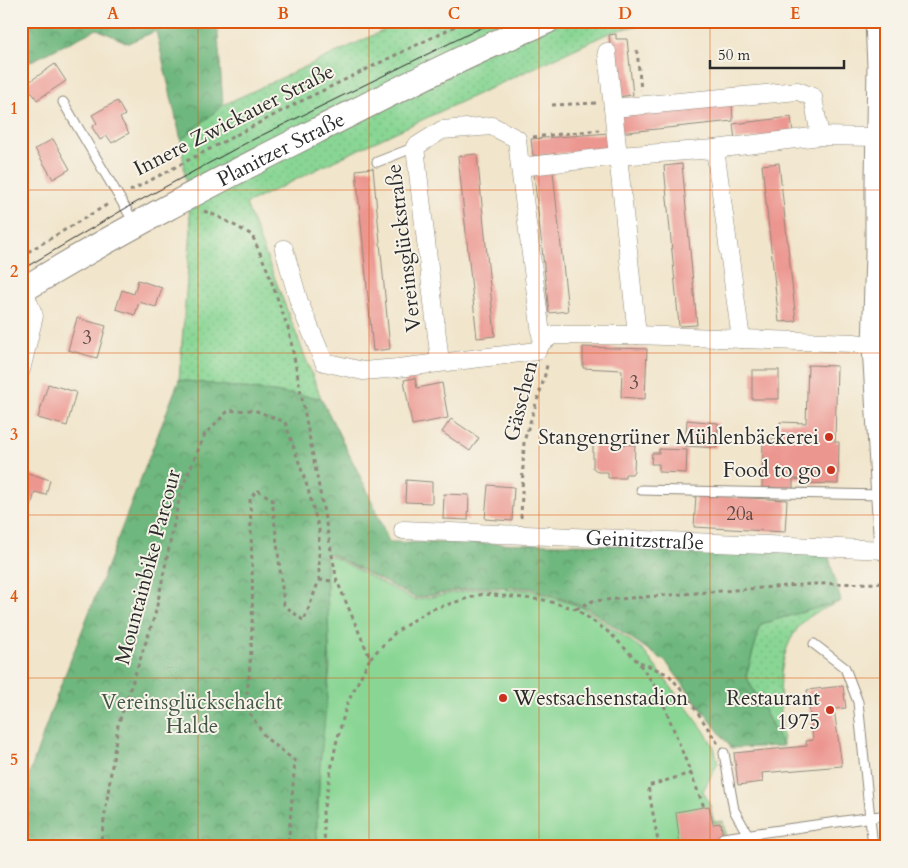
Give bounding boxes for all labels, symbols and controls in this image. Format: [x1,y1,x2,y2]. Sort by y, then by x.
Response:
text: A [107,3,119,25]
text: B [277,3,289,25]
text: C [448,3,460,25]
text: D [618,3,632,25]
text: E [790,3,800,25]
scale bar [710,38,844,70]
text: 50 m [718,45,750,65]
street label: Innere Zwickauer Straße [129,57,339,183]
text: 1 [10,98,18,120]
street label: Planitzer Straße [212,104,350,194]
street label: Vereinsglückstraße [379,162,429,334]
text: 2 [10,261,18,283]
house number: 3 [82,325,92,351]
street label: Gässchen [497,357,545,445]
house number: 3 [629,370,639,396]
place label: Stangengrüner Mühlenbäckerei [538,423,819,452]
text: 3 [10,424,18,446]
marker: Stangengrüner Mühlenbäckerei [823,431,835,443]
place label: Food to go [723,456,821,485]
marker: Food to go [825,464,837,476]
street label: Mountainbike Parcour [108,466,188,668]
house number: 20a [726,501,754,527]
street label: Geinitzstraße [585,523,705,557]
text: 4 [10,586,18,608]
place label: Westsachsenstadion [512,684,688,713]
place label: Restaurant 1975 [726,684,820,737]
park label: Vereinsglückschacht Halde [101,688,283,741]
marker: Westsachsenstadion [497,692,509,704]
marker: Restaurant 1975 [824,704,836,716]
text: 5 [10,749,18,771]

